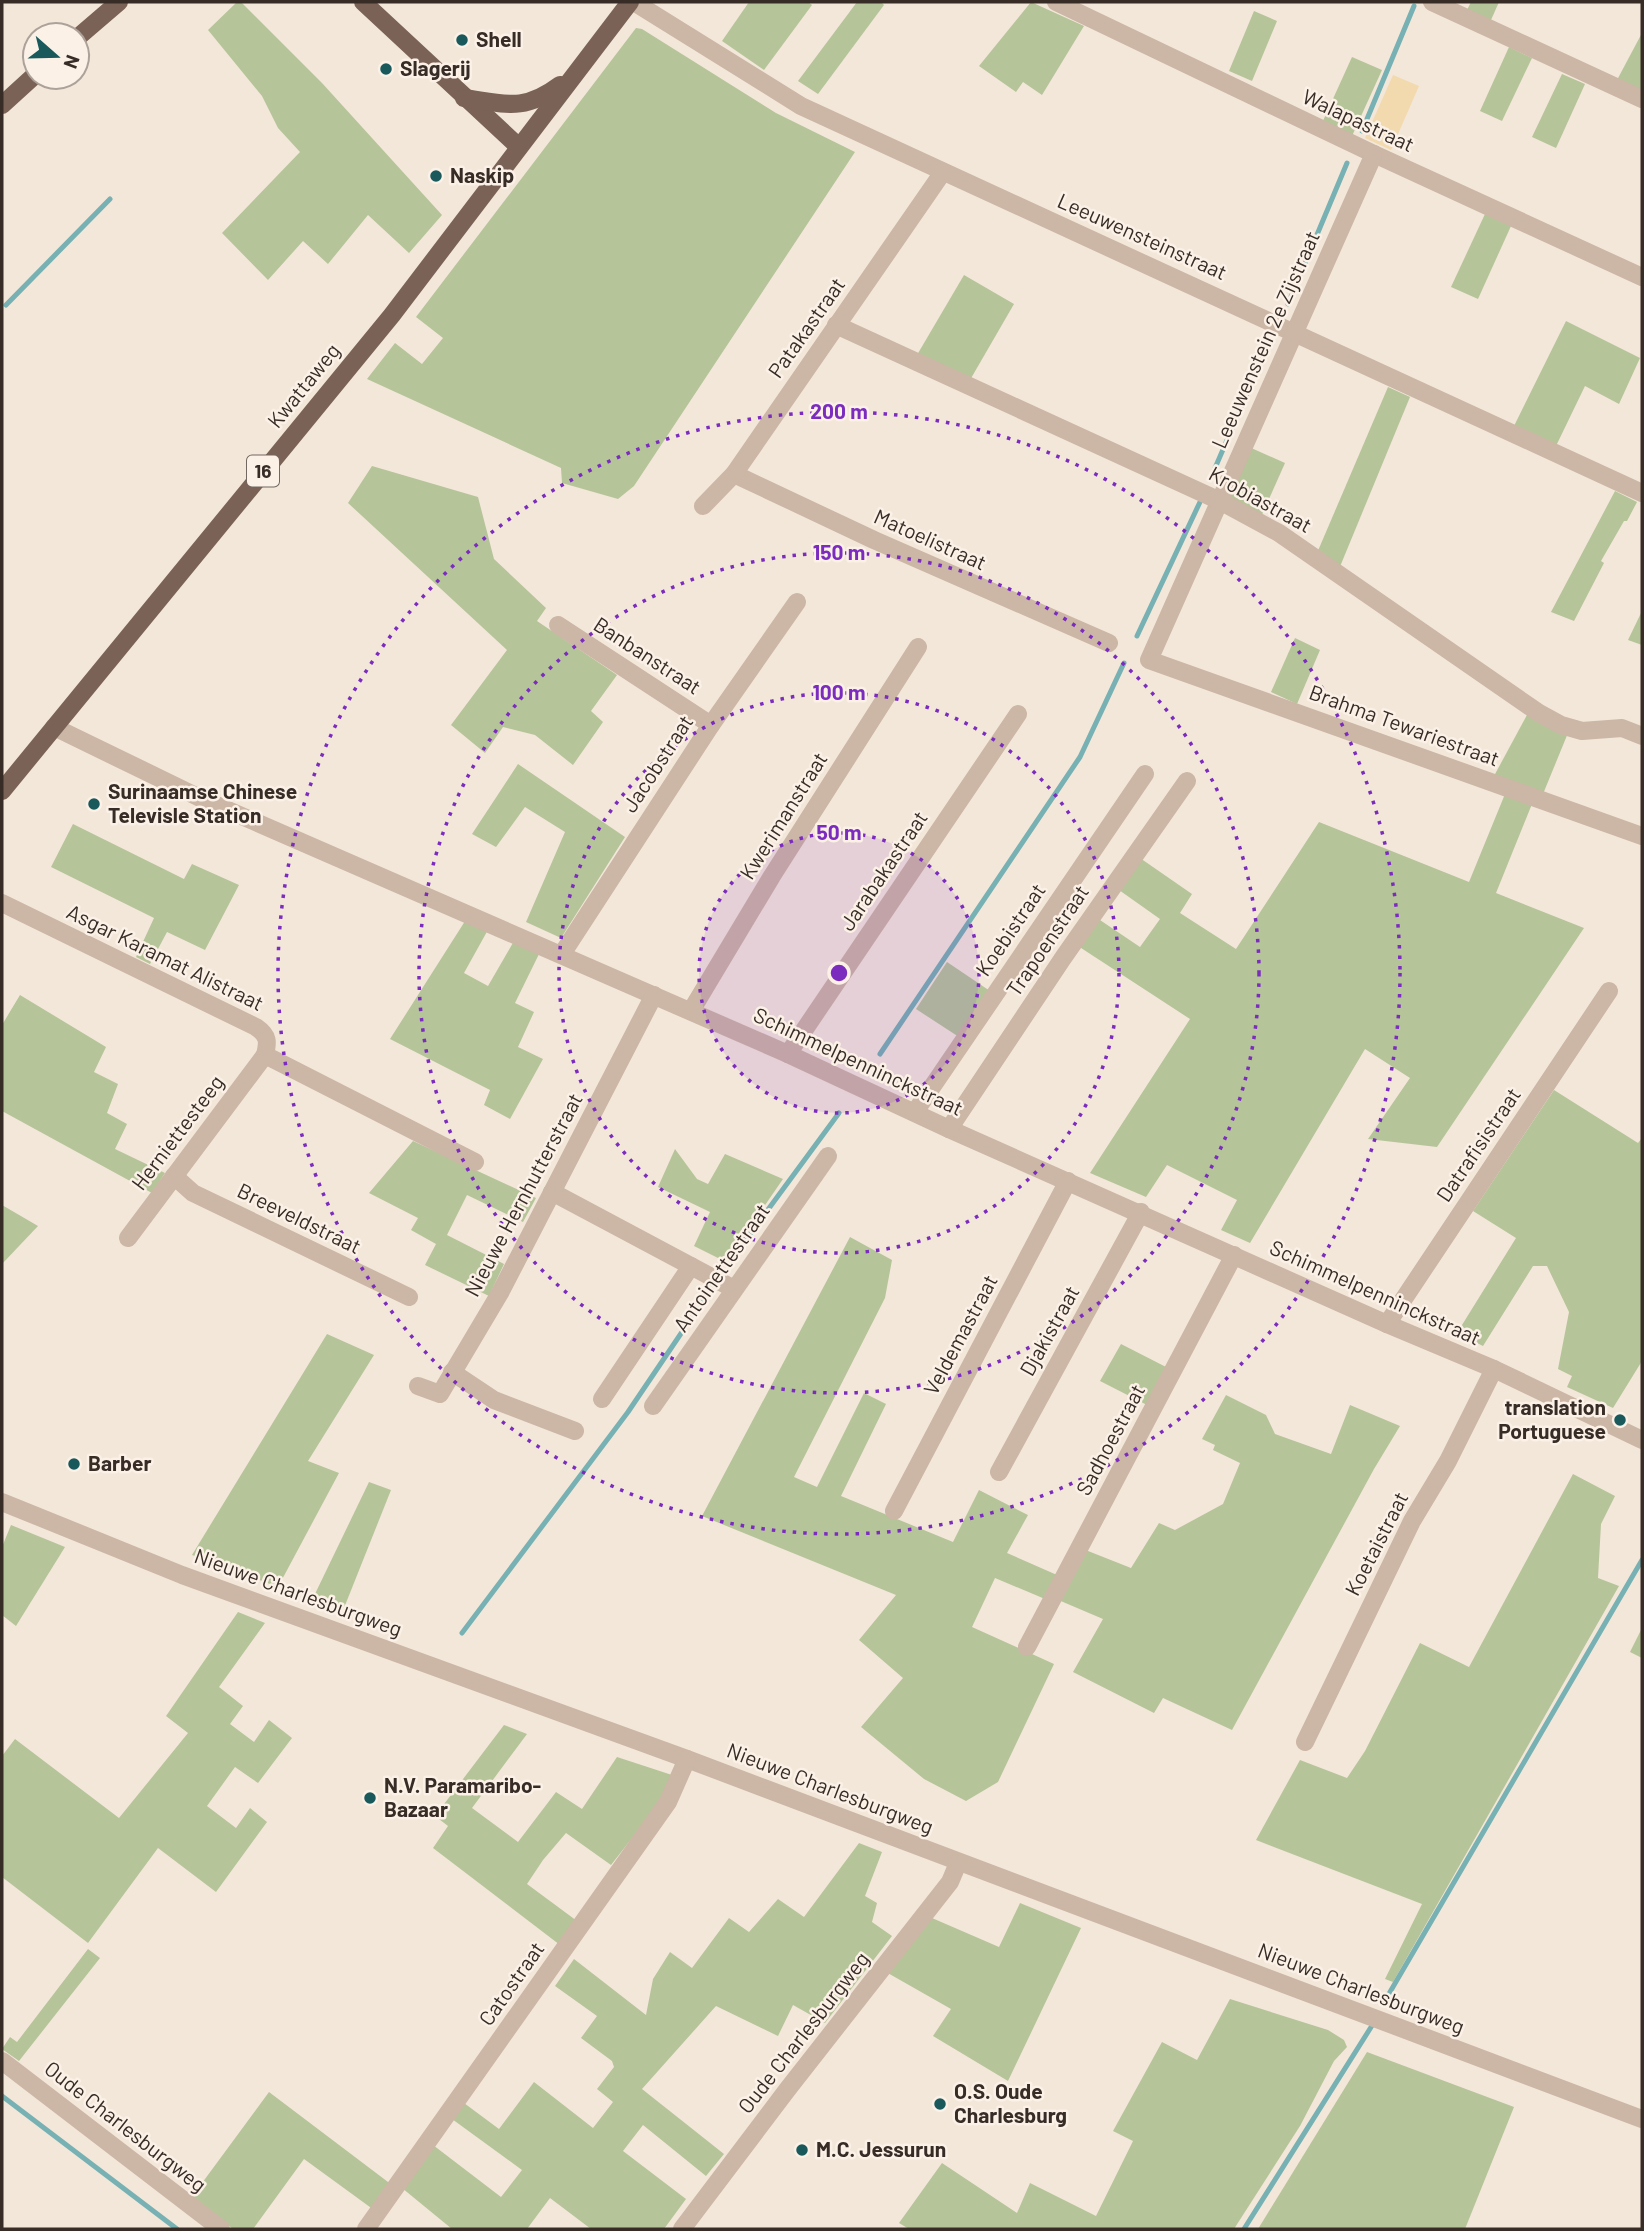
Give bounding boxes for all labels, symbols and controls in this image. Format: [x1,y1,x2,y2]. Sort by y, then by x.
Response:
north arrow [21,21,91,91]
place label: Shell [476,26,522,51]
marker: Shell [454,32,470,48]
text: N [59,52,85,72]
place label: Slagerij [400,55,471,80]
marker: Slagerij [378,61,394,77]
street label: Walapastraat [1299,83,1418,156]
place label: Naskip [450,162,514,187]
marker: Naskip [428,168,444,184]
street label: Leeuwensteinstraat [1054,187,1231,284]
street label: Leeuwenstein 2e Zijstraat [1205,227,1324,452]
street label: Patakastraat [762,272,850,382]
street label: Kwattaweg [261,338,344,432]
text: 200 m [810,398,868,423]
road number: 16 [247,456,279,486]
street label: Krobiastraat [1205,460,1317,537]
street label: Matoelistraat [871,503,991,574]
text: 150 m [813,539,865,564]
street label: Banbanstraat [589,611,706,699]
text: 100 m [812,679,866,704]
street label: Brahma Tewariestraat [1306,679,1503,771]
street label: Jacobstraat [616,710,697,817]
street label: Kwerimanstraat [734,747,832,883]
place label: Surinaamse Chinese Televisle Station [108,778,297,827]
marker: Surinaamse Chinese Televisle Station [86,796,102,812]
street label: Jarabakastraat [834,806,932,935]
text: 50 m [816,819,862,844]
street label: Koebistraat [970,878,1050,980]
street label: Trapoenstraat [1000,880,1093,1001]
street label: Asgar Karamat Alistraat [63,898,268,1015]
centre of rings [827,961,851,985]
street label: Schimmelpenninckstraat [750,1001,967,1120]
street label: Herniettesteeg [126,1070,228,1194]
street label: Datrafisistraat [1430,1082,1525,1206]
street label: Nieuwe Hernhutterstraat [458,1088,587,1300]
street label: Breeveldstraat [234,1177,365,1258]
street label: Antoinettestraat [667,1198,774,1336]
street label: Schimmelpenninckstraat [1266,1234,1485,1349]
street label: Veldemastraat [918,1270,1002,1399]
street label: Djakistraat [1014,1281,1084,1380]
street label: Sadhoestraat [1070,1379,1149,1499]
place label: translation Portuguese [1498,1394,1606,1443]
marker: translation Portuguese [1612,1412,1628,1428]
place label: Barber [88,1450,151,1475]
marker: Barber [66,1456,82,1472]
street label: Koetaistraat [1339,1487,1412,1599]
street label: Nieuwe Charlesburgweg [191,1542,406,1641]
street label: Nieuwe Charlesburgweg [724,1737,937,1839]
place label: N.V. Paramaribo- Bazaar [384,1772,541,1821]
marker: N.V. Paramaribo- Bazaar [362,1790,378,1806]
street label: Catostraat [473,1936,549,2030]
street label: Nieuwe Charlesburgweg [1255,1937,1468,2039]
street label: Oude Charlesburgweg [732,1946,874,2118]
street label: Oude Charlesburgweg [40,2055,212,2197]
place label: O.S. Oude Charlesburg [954,2078,1067,2127]
marker: O.S. Oude Charlesburg [932,2096,948,2112]
place label: M.C. Jessurun [816,2136,946,2161]
marker: M.C. Jessurun [794,2142,810,2158]

